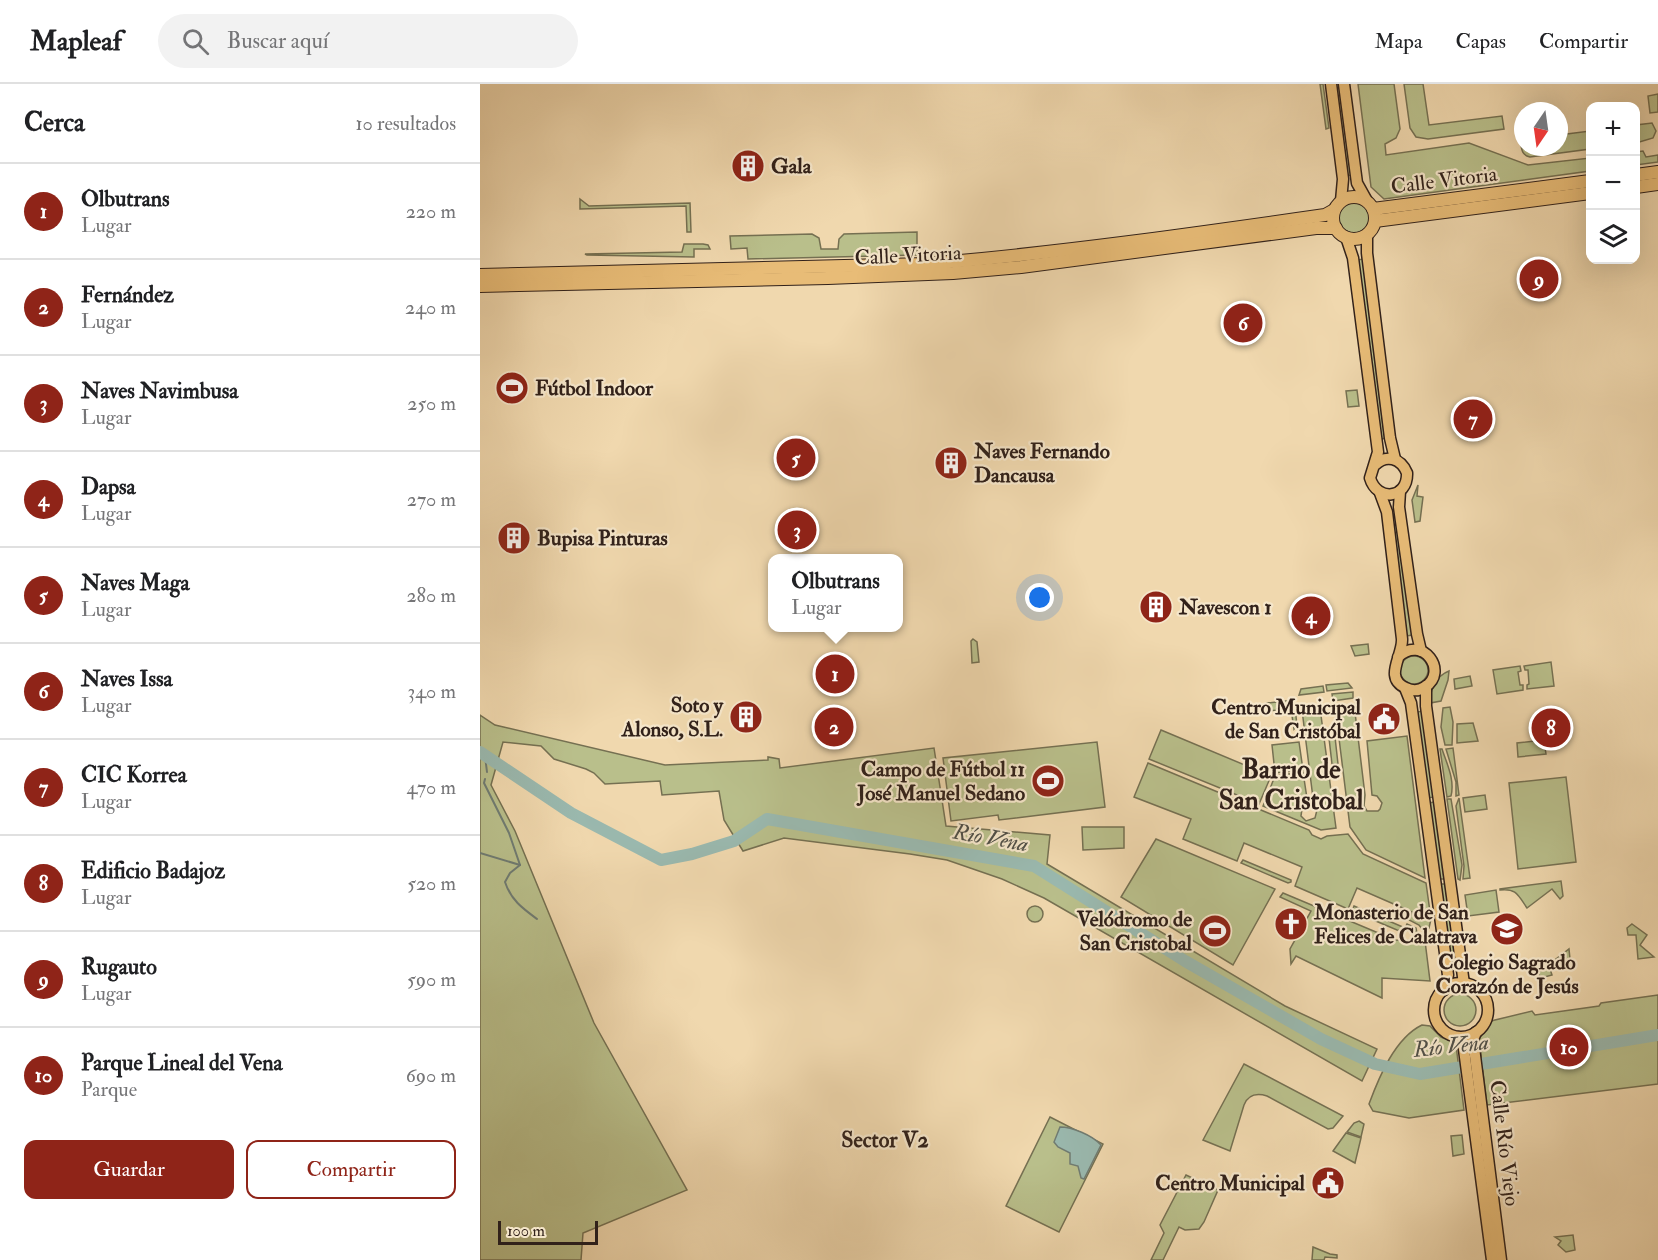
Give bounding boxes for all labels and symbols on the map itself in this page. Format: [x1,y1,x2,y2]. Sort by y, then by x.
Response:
north arrow [1514,102,1568,156]
building icon: Gala [730,148,766,184]
place label: Gala [771,153,813,180]
street label: Calle Vitoria [1389,161,1499,200]
street label: Calle Vitoria [854,239,962,272]
pin: 9 [1520,256,1558,302]
pin: 6 [1224,300,1263,346]
sports icon: Fútbol Indoor [494,370,530,406]
place label: Fútbol Indoor [535,375,654,402]
pin: 7 [1454,396,1492,442]
pin: 5 [776,436,816,481]
place label: Naves Fernando Dancausa [973,438,1110,489]
building icon: Naves Fernando Dancausa [933,445,969,481]
pin: 3 [778,508,816,552]
building icon: Bupisa Pinturas [496,520,532,556]
place label: Bupisa Pinturas [537,525,668,552]
your location [1025,583,1054,612]
building icon: Navescon 1 [1138,589,1174,625]
place label: Navescon 1 [1178,594,1272,621]
pin: 4 [1292,594,1330,638]
pin: 1 [816,652,854,696]
place label: Soto y Alonso, S.L. [621,692,724,743]
place label: Centro Municipal de San Cristóbal [1211,694,1362,745]
building icon: Soto y Alonso, S.L. [728,699,764,735]
public building icon: Centro Municipal de San Cristóbal [1366,701,1402,737]
pin: 2 [814,704,854,750]
pin: 8 [1532,706,1570,750]
district label: Barrio de San Cristobal [1219,753,1364,817]
place label: Campo de Fútbol 11 José Manuel Sedano [856,756,1025,807]
sports icon: Campo de Fútbol 11 José Manuel Sedano [1030,763,1066,799]
water label: Río Vena [950,817,1031,858]
place label: Monasterio de San Felices de Calatrava [1313,899,1479,950]
place label: Velódromo de San Cristobal [1076,906,1193,957]
church icon: Monasterio de San Felices de Calatrava [1273,906,1309,942]
school or university icon: Colegio Sagrado Corazón de Jesús [1489,911,1525,947]
sports icon: Velódromo de San Cristobal [1197,913,1233,949]
place label: Colegio Sagrado Corazón de Jesús [1435,949,1579,1000]
pin: 10 [1550,1024,1588,1070]
water label: Río Vena [1411,1028,1490,1064]
street label: Calle Río Viejo [1483,1078,1526,1208]
district label: Sector V2 [841,1126,929,1154]
public building icon: Centro Municipal [1310,1165,1346,1201]
place label: Centro Municipal [1155,1170,1306,1197]
scale bar [498,1218,598,1246]

